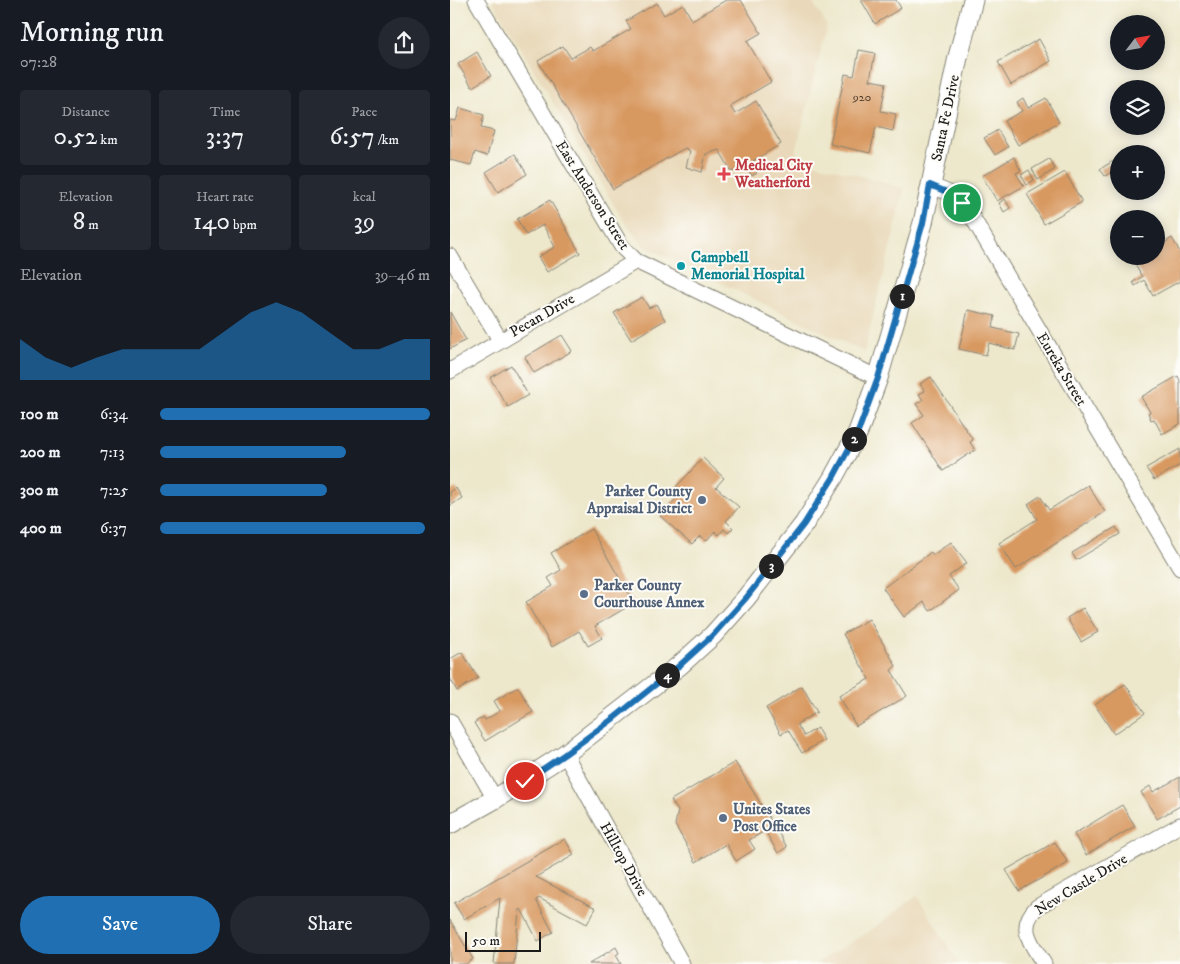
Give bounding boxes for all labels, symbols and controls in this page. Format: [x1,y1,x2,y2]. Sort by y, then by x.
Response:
text: Morning run [20,15,164,50]
north arrow [1110,15,1165,70]
map controls [1110,15,1165,265]
button: share [378,17,430,69]
text: 07:28 [20,52,57,72]
street label: Santa Fe Drive [927,73,964,163]
button: layers [1110,80,1165,135]
house number: 920 [852,90,871,105]
text: Distance [62,103,110,121]
text: Time [210,103,240,121]
text: Pace [351,103,377,121]
text: 0.52 [54,121,97,152]
text: 3:37 [206,121,244,152]
text: 6:57 [330,121,375,152]
text: km [97,131,118,149]
text: /km [375,131,399,149]
street label: East Anderson Street [551,137,634,254]
button: + [1110,145,1165,200]
place label: Medical City Weatherford [734,156,813,192]
marker: Medical City Weatherford [717,167,731,181]
pin [941,182,983,224]
text: Elevation [59,188,113,206]
text: Heart rate [196,188,254,206]
text: kcal [353,188,376,206]
icon: arrive [948,189,976,217]
text: 8 [73,206,85,237]
text: 140 [193,206,230,237]
text: 39 [353,206,375,237]
button: − [1110,210,1165,265]
text: m [85,216,99,234]
text: bpm [230,216,257,234]
place label: Campbell Memorial Hospital [691,248,805,284]
marker: Campbell Memorial Hospital [675,260,687,272]
text: Elevation [20,265,82,285]
text: 39–46 m [375,265,430,285]
pin: 1 [890,284,914,308]
text: 1 [900,287,905,305]
street label: Pecan Drive [506,289,578,342]
street label: Eureka Street [1032,329,1091,410]
text: 100 m [20,404,59,424]
text: 6:34 [100,404,128,424]
pin: 2 [842,426,866,452]
text: 2 [851,430,858,448]
text: 200 m [20,442,61,462]
text: 7:13 [100,442,124,462]
text: 300 m [20,480,59,500]
text: 7:25 [100,480,128,500]
place label: Parker County Appraisal District [586,482,693,518]
marker: Parker County Appraisal District [696,494,708,506]
text: 400 m [20,518,62,538]
text: 6:37 [100,518,127,538]
pin: 3 [758,554,784,578]
text: 3 [769,557,774,575]
place label: Parker County Courthouse Annex [594,576,705,612]
marker: Parker County Courthouse Annex [578,588,590,600]
pin: 4 [654,662,680,688]
text: 4 [663,666,672,684]
pin [504,760,546,802]
icon: check [511,767,539,795]
place label: Unites States Post Office [733,800,810,836]
marker: Unites States Post Office [717,812,729,824]
street label: Hilltop Drive [595,819,652,900]
street label: New Castle Drive [1032,849,1131,919]
button: Save [20,896,220,954]
button: Share [230,896,430,954]
scale bar [465,929,541,952]
text: 50 m [472,932,500,950]

